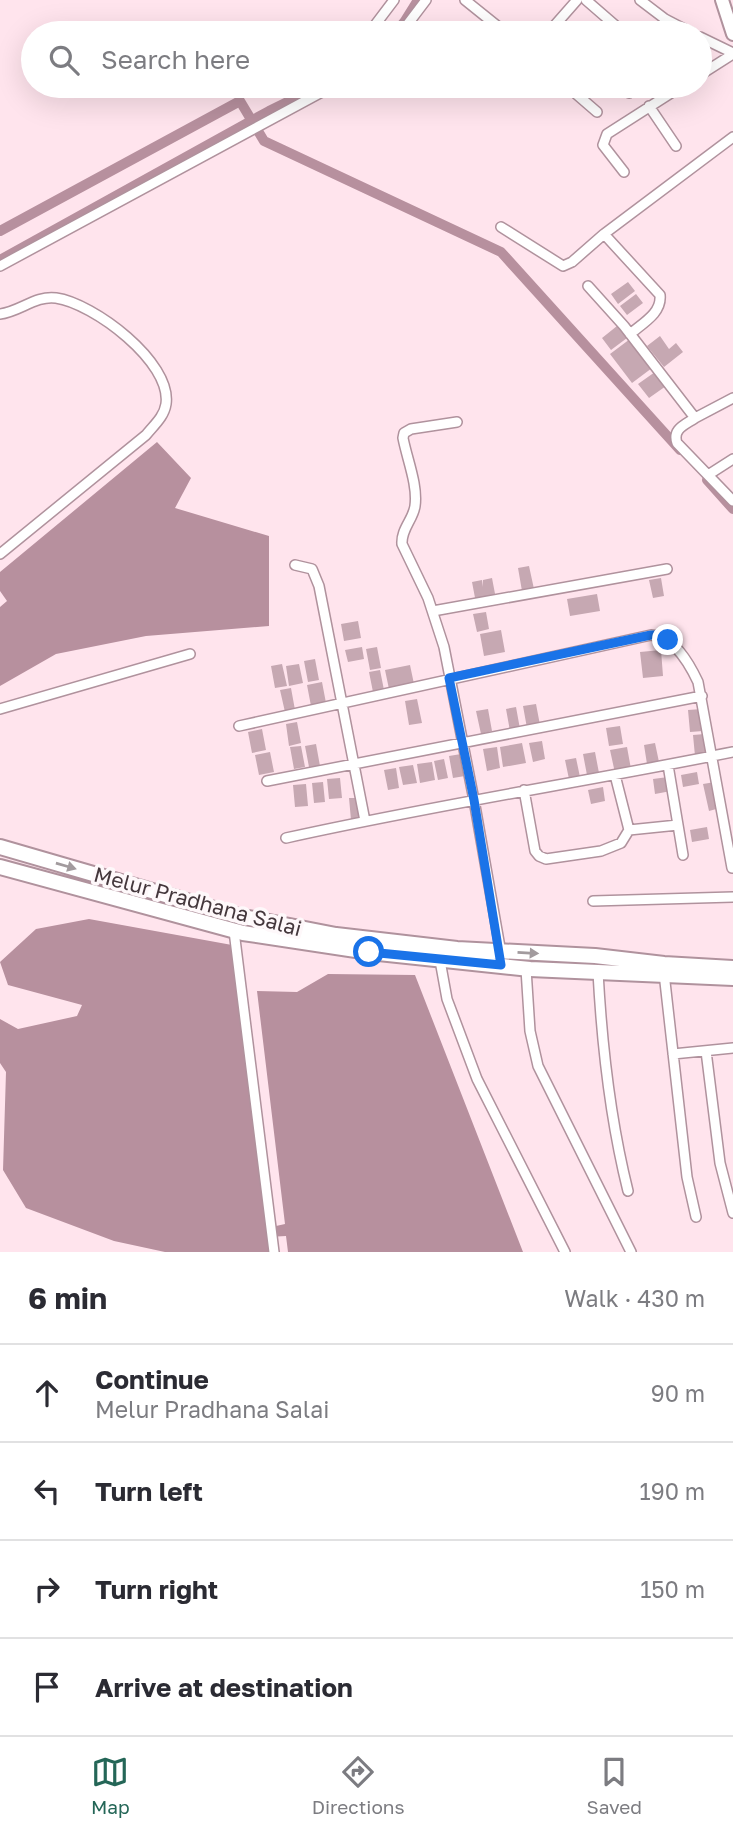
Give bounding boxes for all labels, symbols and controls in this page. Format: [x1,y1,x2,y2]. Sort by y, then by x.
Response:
search box [21,21,712,98]
icon: search [45,41,83,79]
text: Search here [101,44,250,75]
route end [652,624,683,655]
one-way arrow [55,861,77,872]
street label: Melur Pradhana Salai [91,861,305,941]
route start [353,936,384,967]
one-way arrow [517,948,539,959]
text: 6 min [28,1280,107,1316]
text: Walk · 430 m [564,1284,705,1312]
text: Continue [95,1364,209,1395]
icon: ahead [28,1374,66,1412]
text: 90 m [651,1379,705,1407]
text: Melur Pradhana Salai [95,1395,329,1423]
icon: left [28,1472,66,1510]
text: Turn left [95,1476,203,1507]
text: 190 m [640,1477,705,1505]
icon: right [28,1570,66,1608]
text: Turn right [95,1574,218,1605]
text: 150 m [640,1575,705,1603]
icon: arrive [28,1668,66,1706]
text: Arrive at destination [95,1672,353,1703]
tab: Map [91,1753,130,1818]
tab: Directions [312,1753,405,1818]
tab: Saved [587,1753,642,1818]

